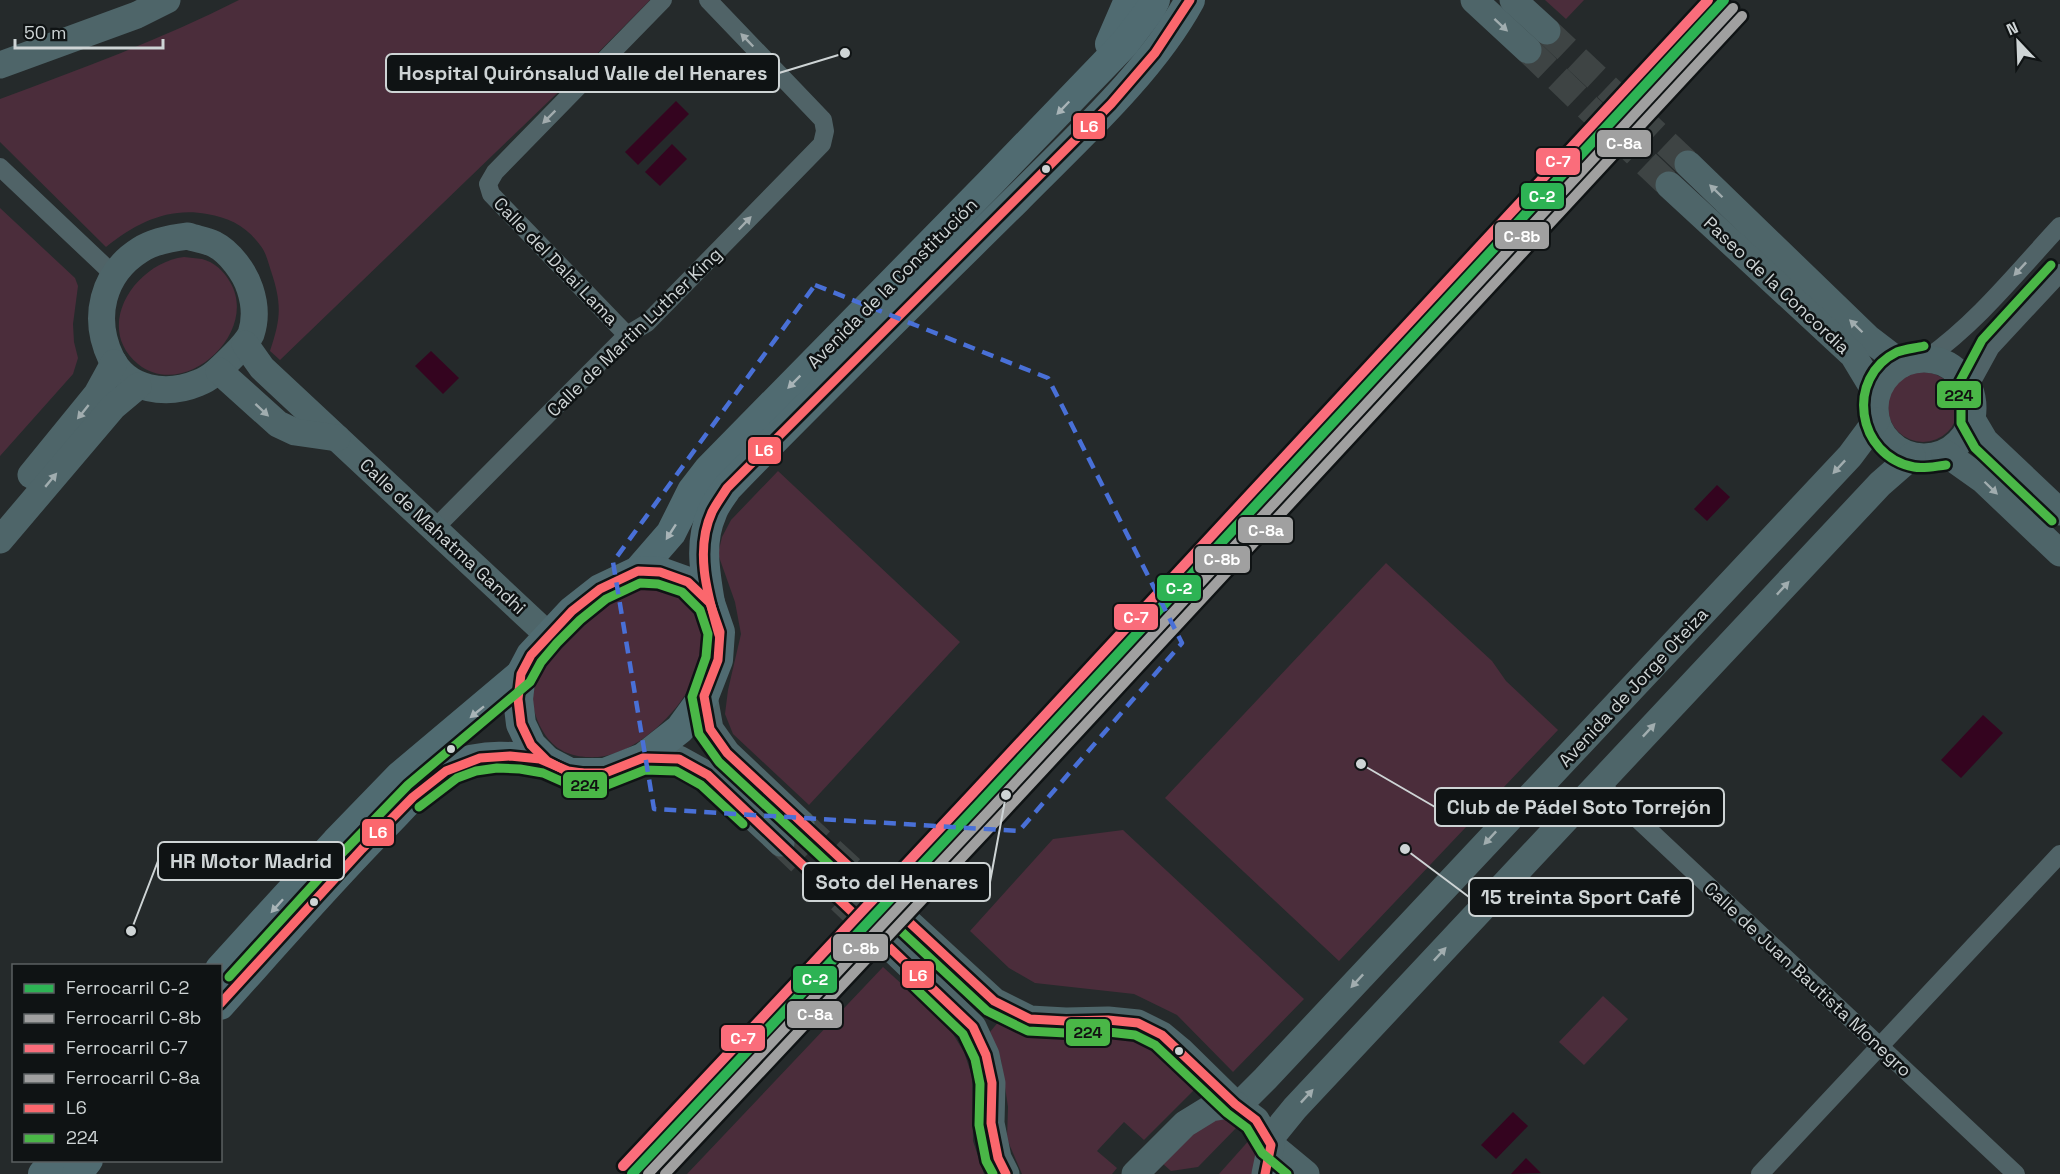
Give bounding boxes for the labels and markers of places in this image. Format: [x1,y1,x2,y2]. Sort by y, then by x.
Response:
callout: Hospital Quirónsalud Valle del Henares [386,54,779,92]
unlabelled marker [1040,163,1052,175]
unlabelled marker [445,743,457,755]
callout: Club de Pádel Soto Torrejón [1435,788,1724,826]
callout: HR Motor Madrid [158,842,344,880]
callout: Soto del Henares [803,863,990,901]
callout: 15 treinta Sport Café [1469,878,1693,916]
unlabelled marker [308,896,320,908]
unlabelled marker [1173,1045,1185,1057]

